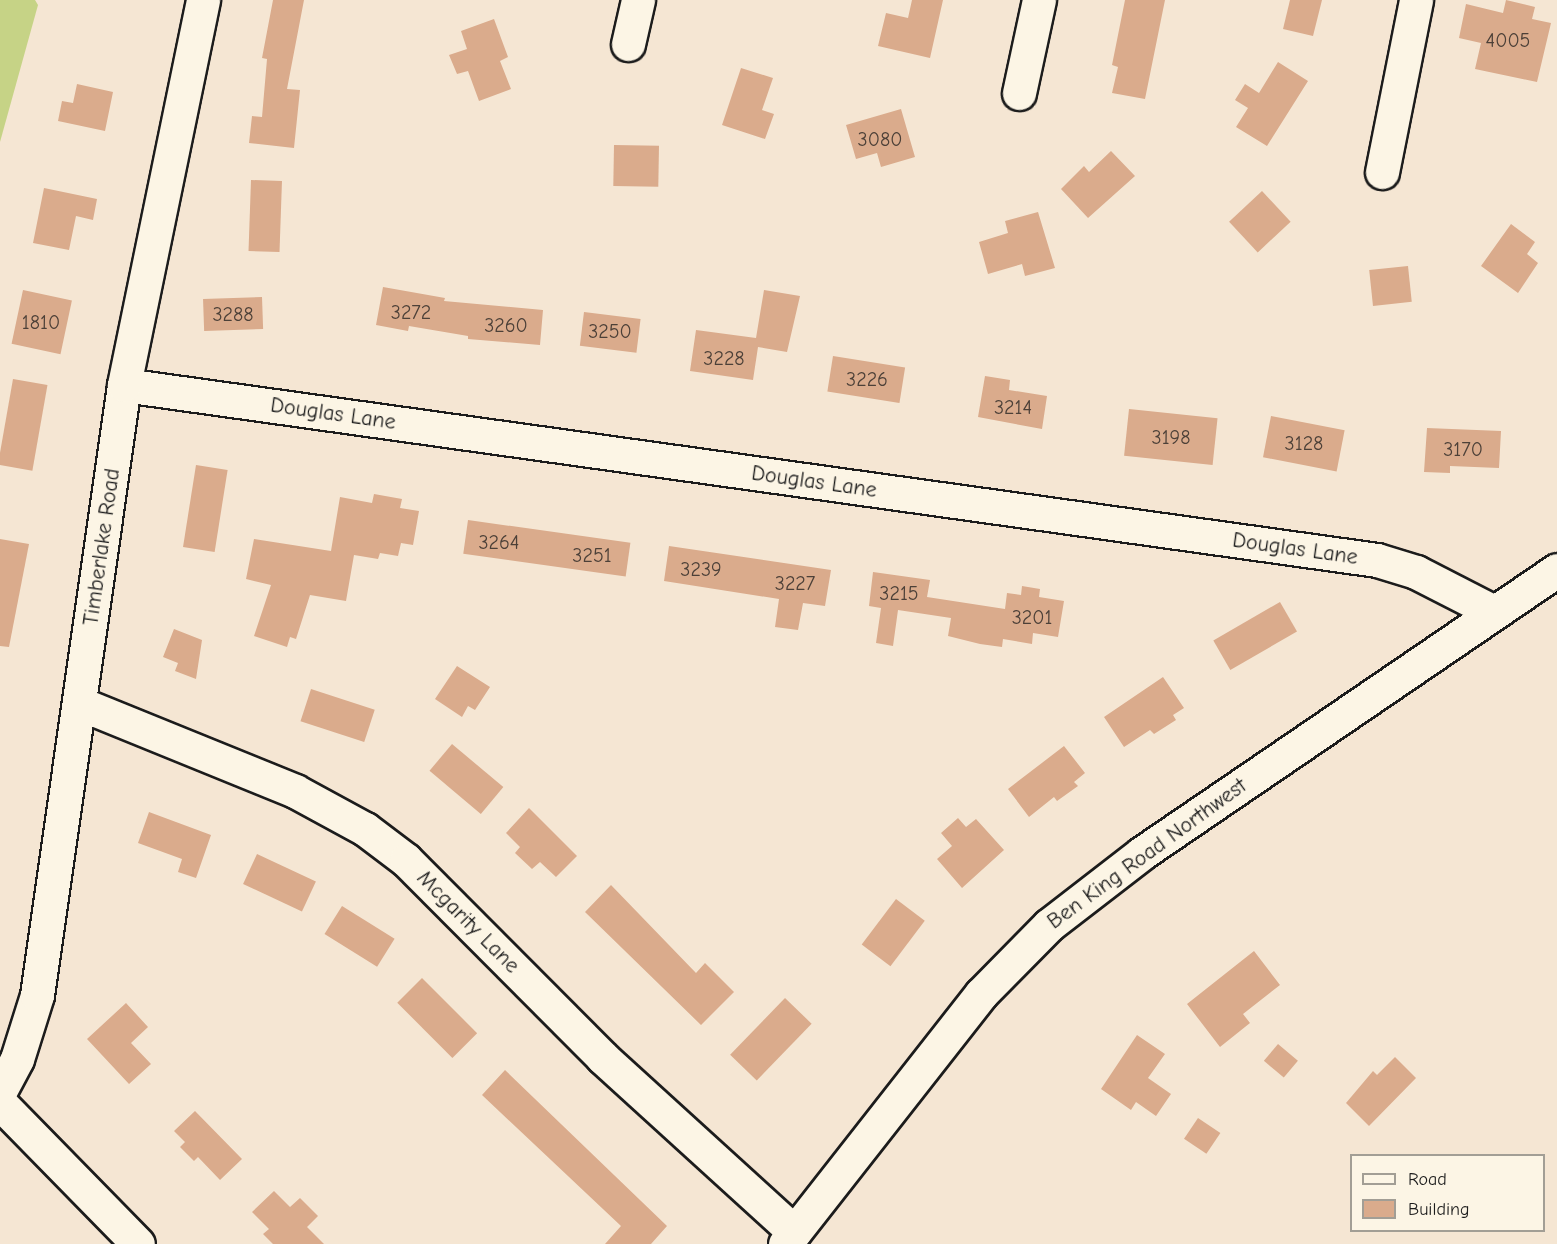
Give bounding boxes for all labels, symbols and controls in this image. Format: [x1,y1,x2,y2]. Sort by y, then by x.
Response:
house number: 4005 [1486,28,1530,52]
house number: 3080 [858,127,902,151]
house number: 3272 [391,300,431,324]
house number: 3288 [212,302,254,326]
house number: 1810 [22,310,60,334]
house number: 3260 [484,313,528,337]
house number: 3250 [588,319,632,343]
house number: 3228 [703,346,745,370]
house number: 3226 [846,367,888,391]
street label: Douglas Lane [269,392,397,436]
house number: 3214 [994,395,1032,419]
house number: 3198 [1152,425,1190,449]
house number: 3128 [1285,431,1323,455]
house number: 3170 [1443,437,1483,461]
street label: Douglas Lane [750,460,878,504]
street label: Timberlake Road [78,467,126,627]
street label: Douglas Lane [1231,527,1359,571]
house number: 3264 [478,530,520,554]
house number: 3251 [572,543,612,567]
house number: 3239 [680,557,722,581]
house number: 3227 [775,571,815,595]
house number: 3215 [879,581,919,605]
house number: 3201 [1012,605,1052,629]
street label: Ben King Road Northwest [1042,773,1252,935]
street label: Mcgarity Lane [411,865,525,979]
legend [1350,1154,1545,1232]
text: Road [1408,1169,1447,1190]
text: Building [1408,1199,1470,1220]

